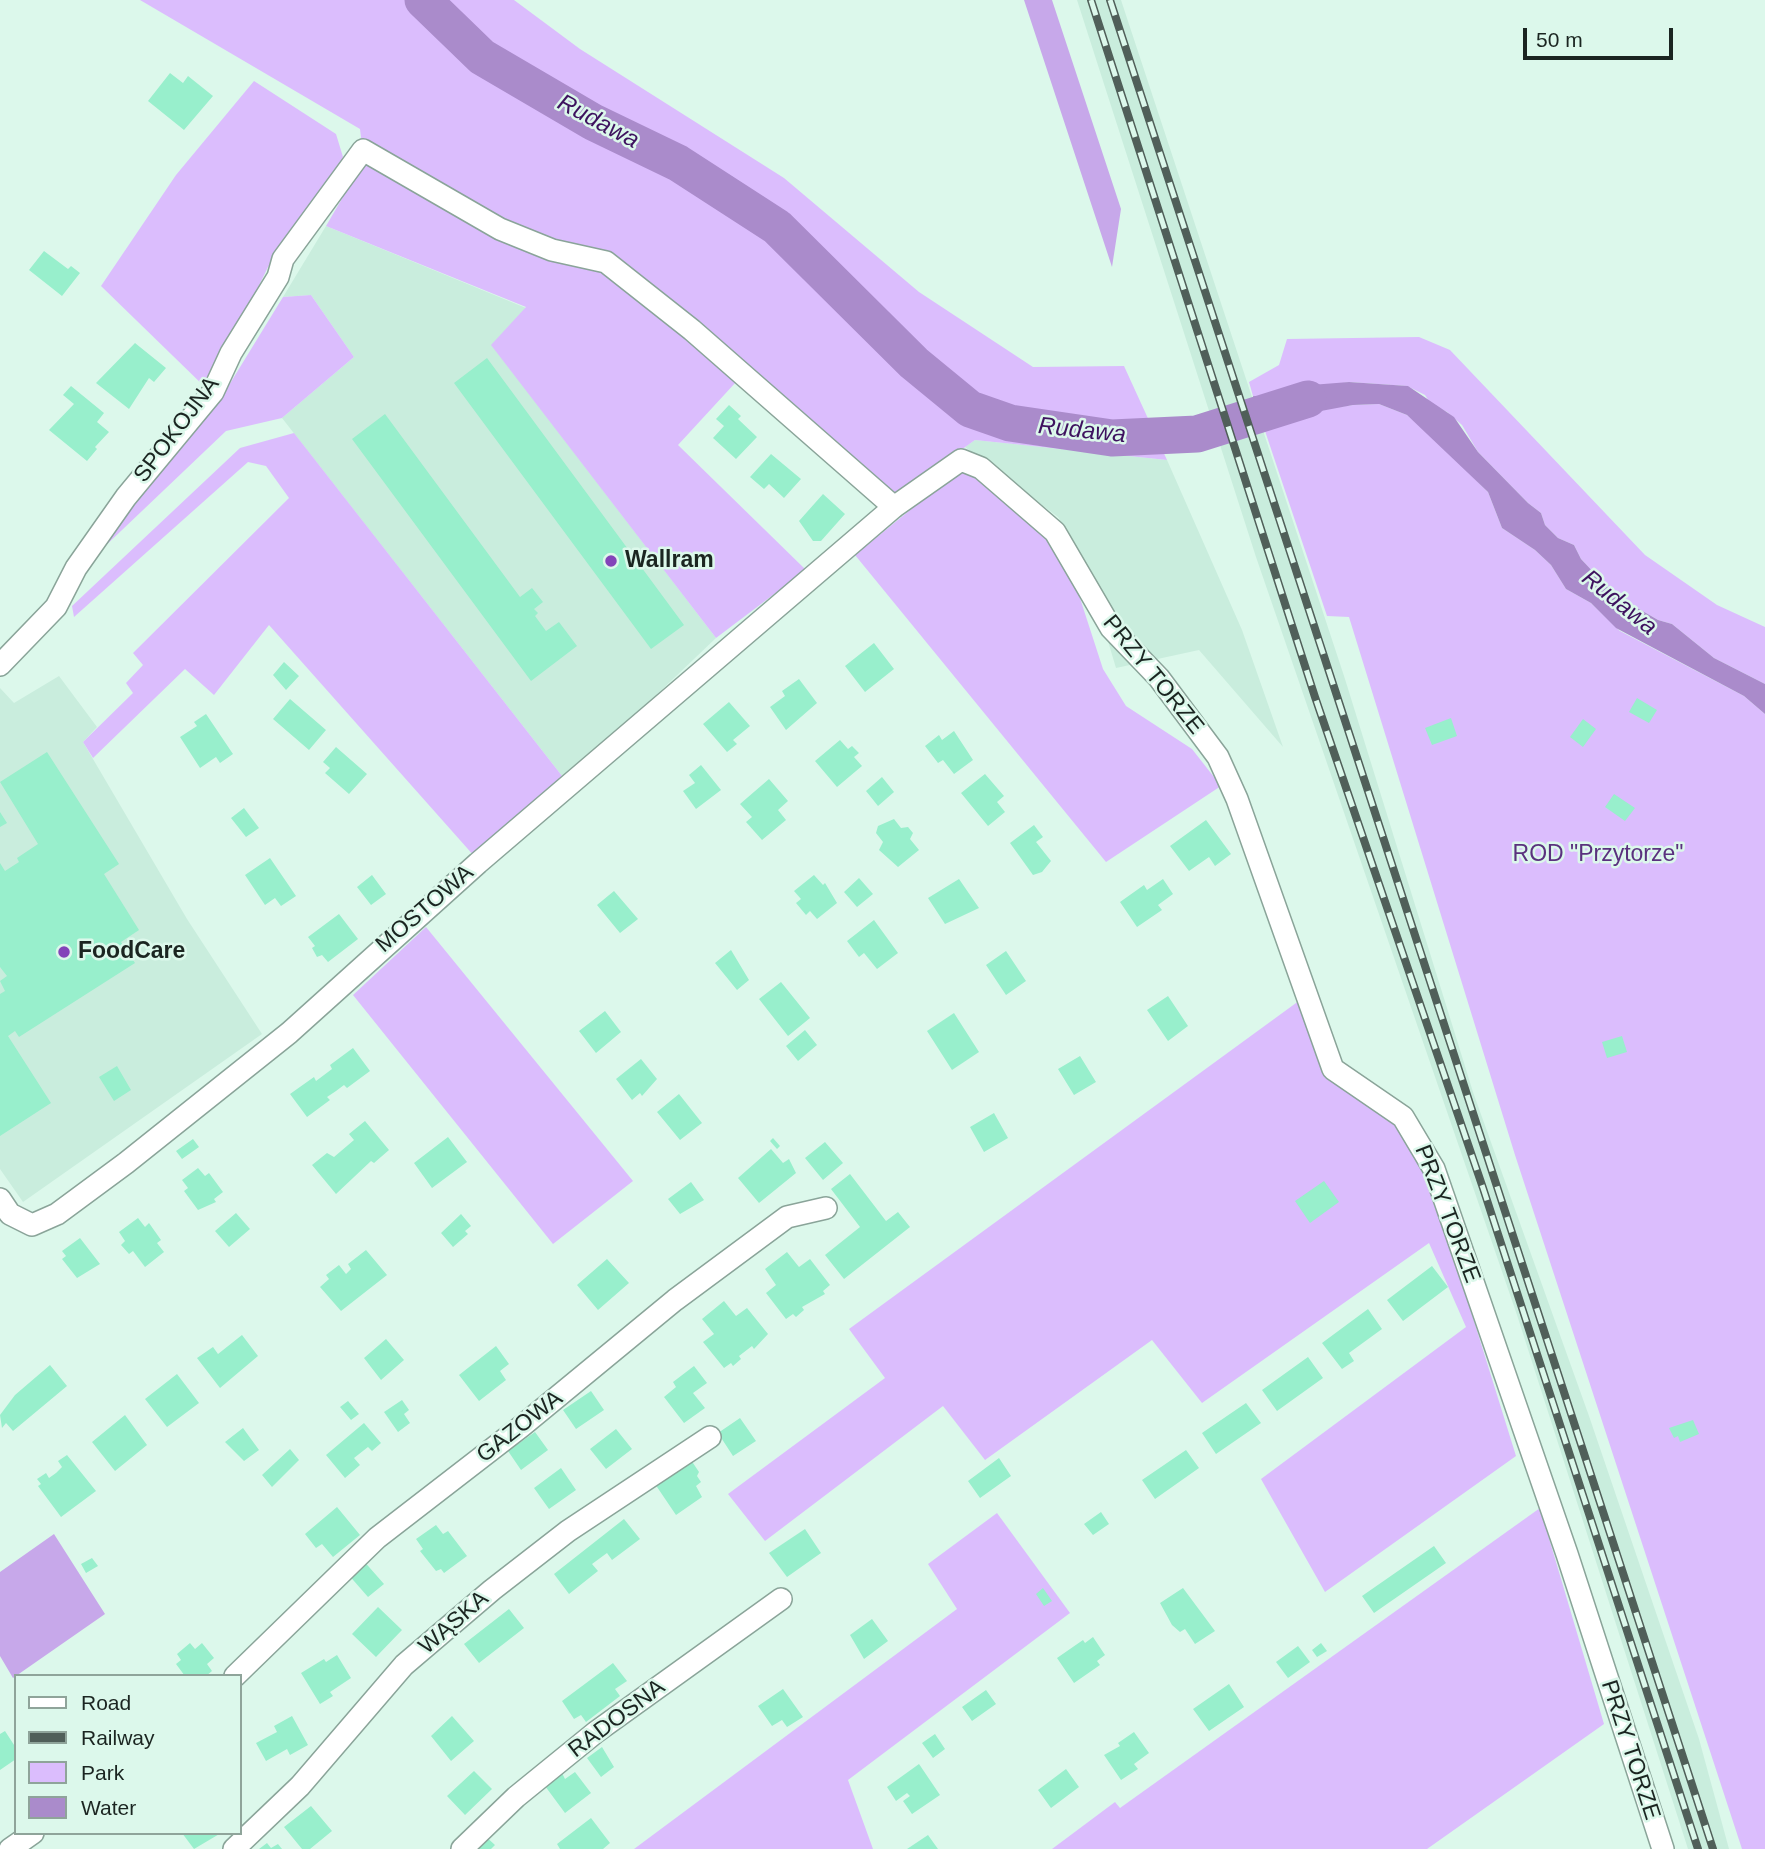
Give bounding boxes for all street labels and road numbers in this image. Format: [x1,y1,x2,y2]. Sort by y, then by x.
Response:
street label: SPOKOJNA [128,372,226,488]
street label: PRZY TORZE [1097,610,1209,740]
street label: MOSTOWA [371,859,479,959]
street label: PRZY TORZE [1408,1141,1486,1287]
street label: GAZOWA [472,1385,568,1469]
street label: WĄSKA [414,1585,494,1661]
street label: RADOSNA [563,1674,671,1764]
street label: PRZY TORZE [1594,1677,1666,1823]

